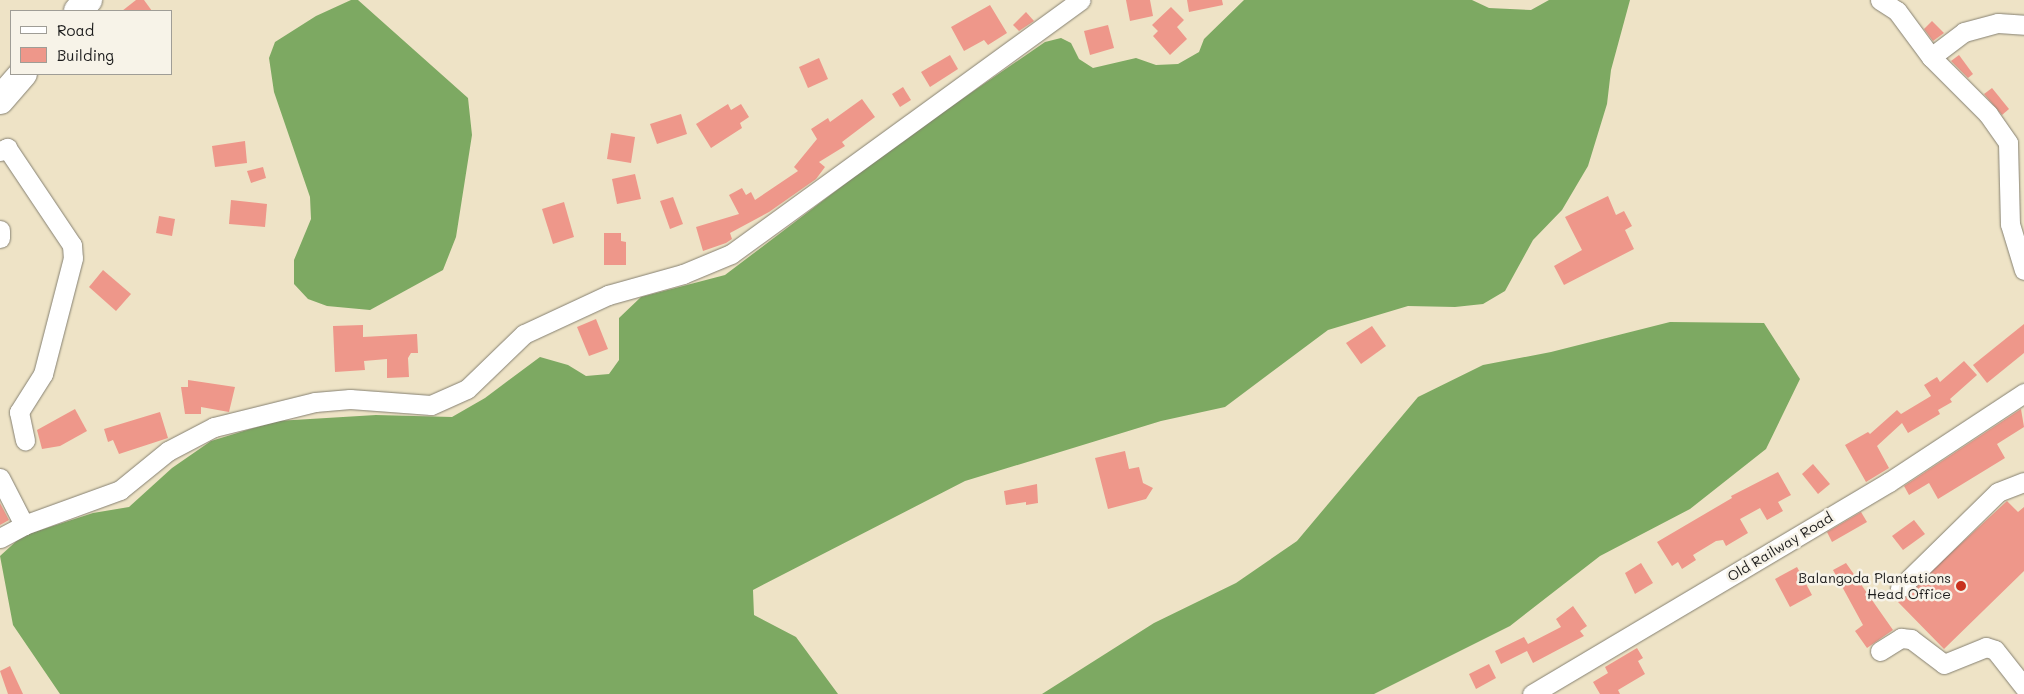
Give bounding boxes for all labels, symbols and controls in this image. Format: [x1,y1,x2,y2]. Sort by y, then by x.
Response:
legend [10,10,172,75]
text: Road [57,20,94,40]
text: Building [57,45,114,65]
street label: Old Railway Road [1724,509,1836,585]
place label: Balangoda Plantations Head Office [1798,570,1951,602]
marker: Balangoda Plantations Head Office [1955,580,1967,592]

